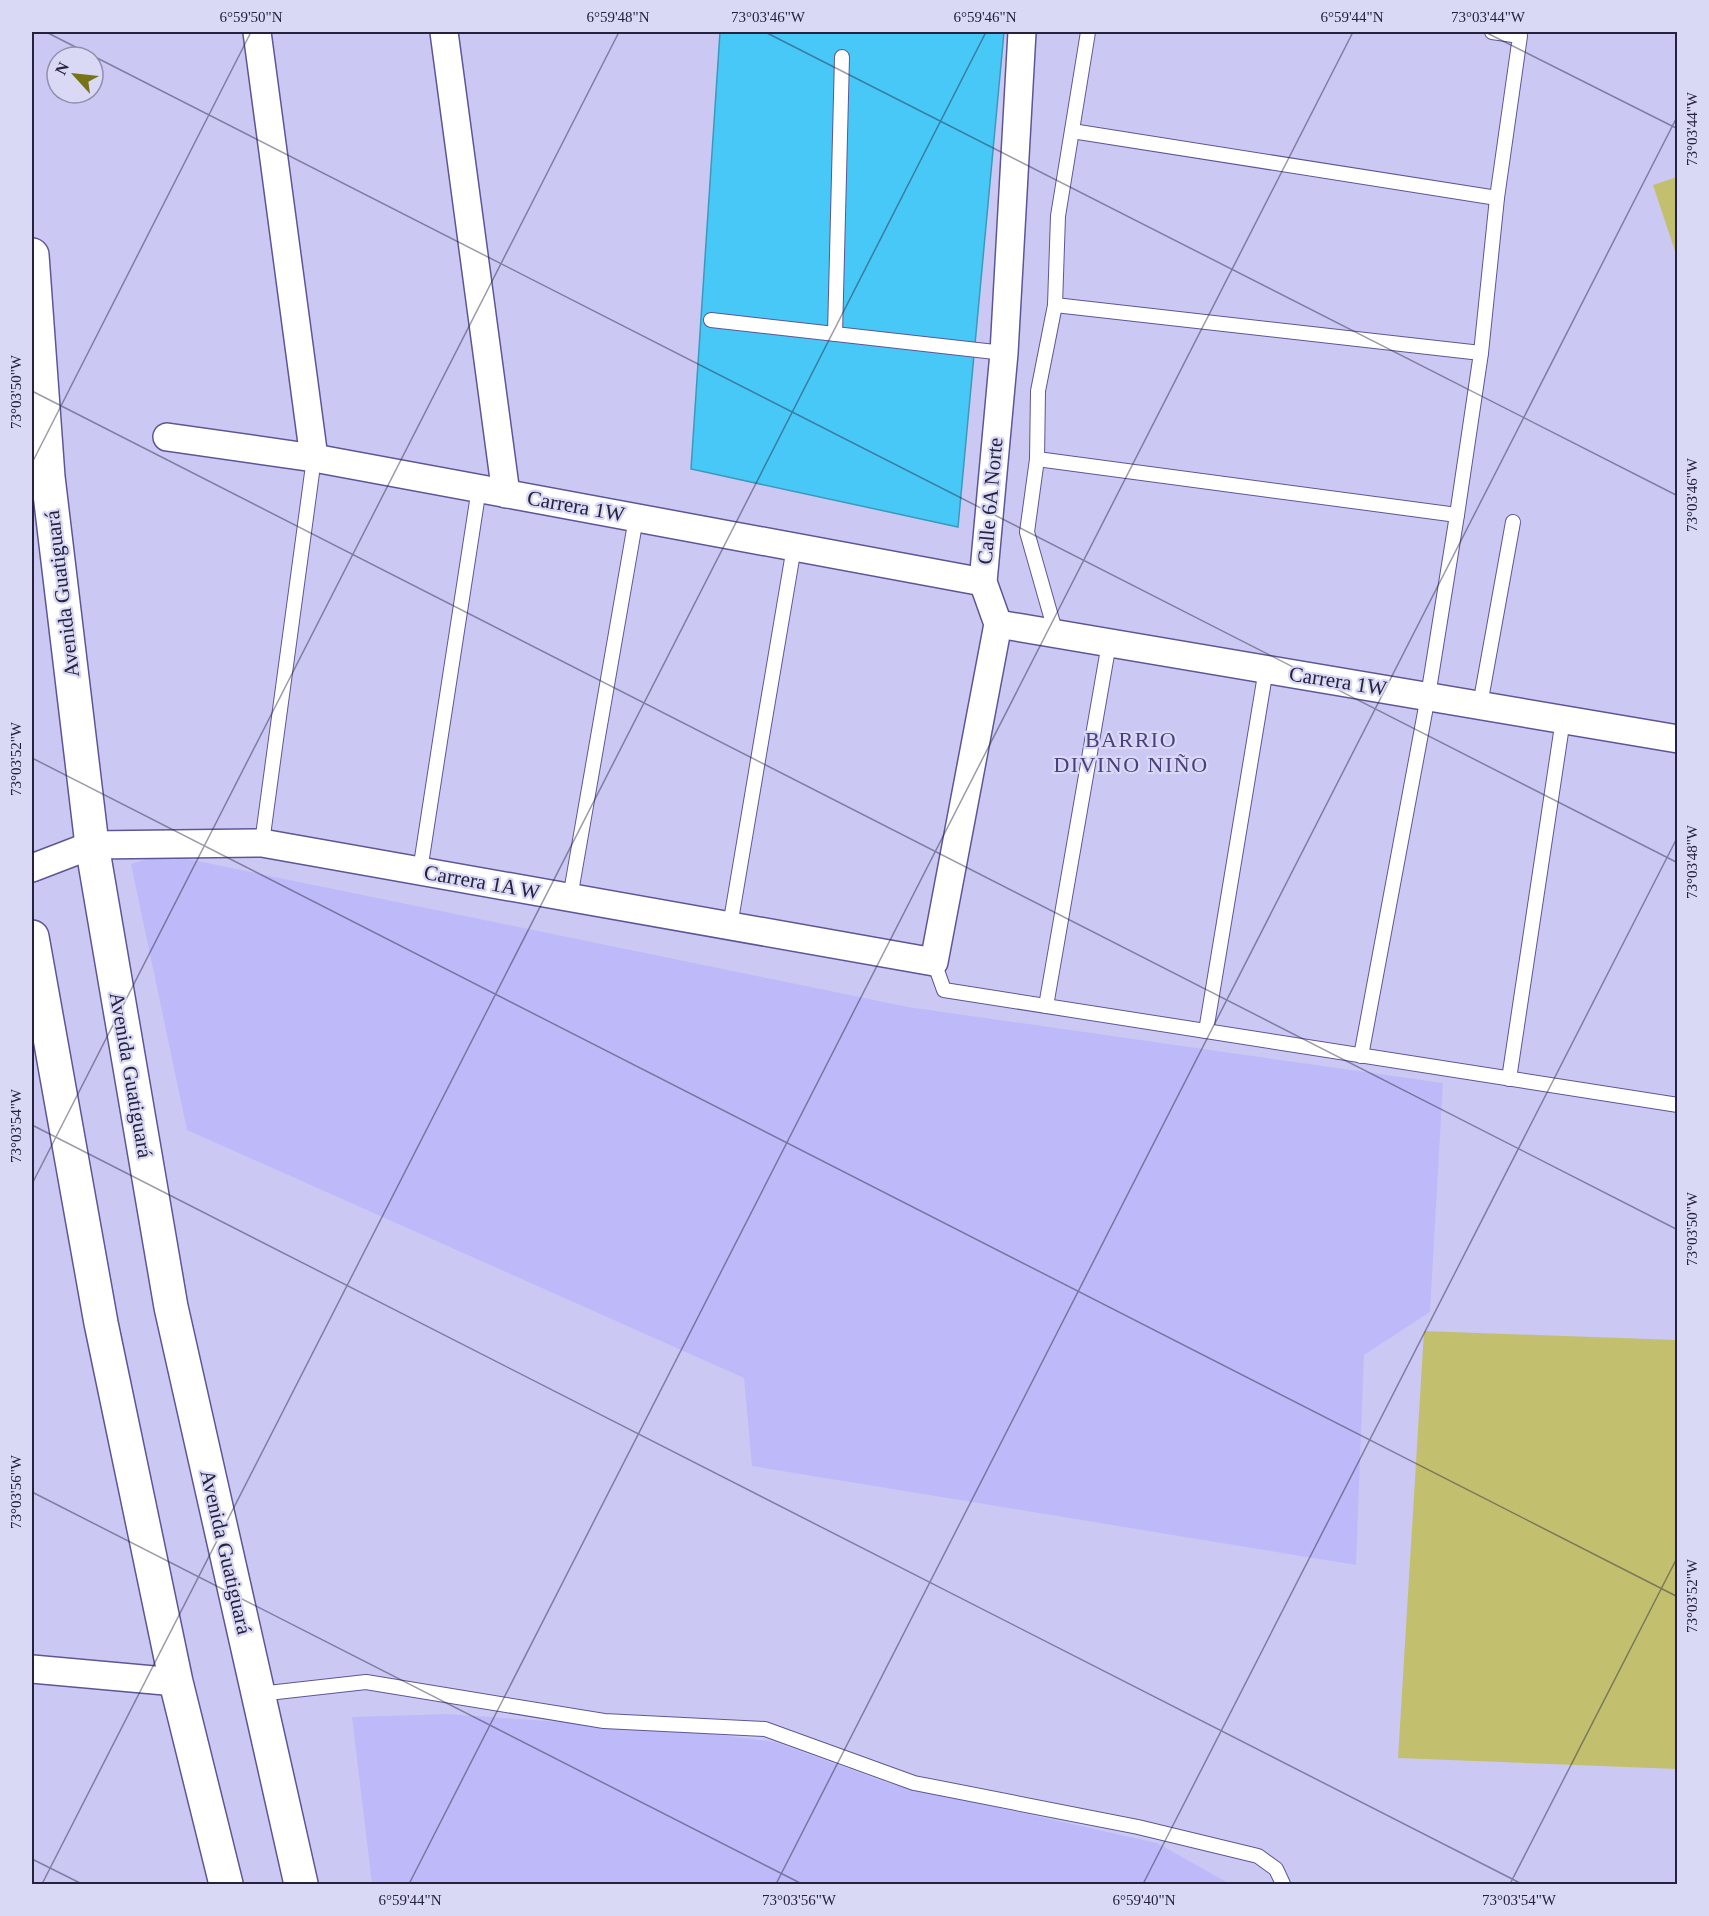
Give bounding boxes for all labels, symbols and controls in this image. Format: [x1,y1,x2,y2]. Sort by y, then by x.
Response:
text: 6°59'50"N [219,9,283,25]
text: 6°59'48"N [586,9,650,25]
text: 73°03'46"W [731,9,806,25]
text: 6°59'46"N [953,9,1017,25]
text: 6°59'44"N [1320,9,1384,25]
text: 73°03'44"W [1451,9,1526,25]
north arrow [45,45,105,105]
text: N [52,59,72,77]
text: 73°03'44"W [1684,91,1700,166]
text: 73°03'50"W [8,354,24,429]
street label: Calle 6A Norte [973,437,1007,565]
text: 73°03'46"W [1684,457,1700,532]
street label: Carrera 1W [525,486,627,526]
street label: Avenida Guatiguará [40,508,84,679]
street label: Carrera 1W [1287,661,1389,701]
text: 73°03'52"W [8,721,24,796]
district label: BARRIO DIVINO NIÑO [1053,727,1209,777]
text: 73°03'48"W [1684,824,1700,899]
street label: Carrera 1A W [422,860,542,904]
street label: Avenida Guatiguará [105,990,158,1161]
text: 73°03'54"W [8,1088,24,1163]
text: 73°03'50"W [1684,1191,1700,1266]
text: 73°03'56"W [8,1454,24,1529]
street label: Avenida Guatiguará [195,1467,257,1637]
text: 73°03'52"W [1684,1558,1700,1633]
text: 6°59'44"N [378,1892,442,1908]
text: 73°03'56"W [762,1892,837,1908]
text: 6°59'40"N [1112,1892,1176,1908]
text: 73°03'54"W [1482,1892,1557,1908]

